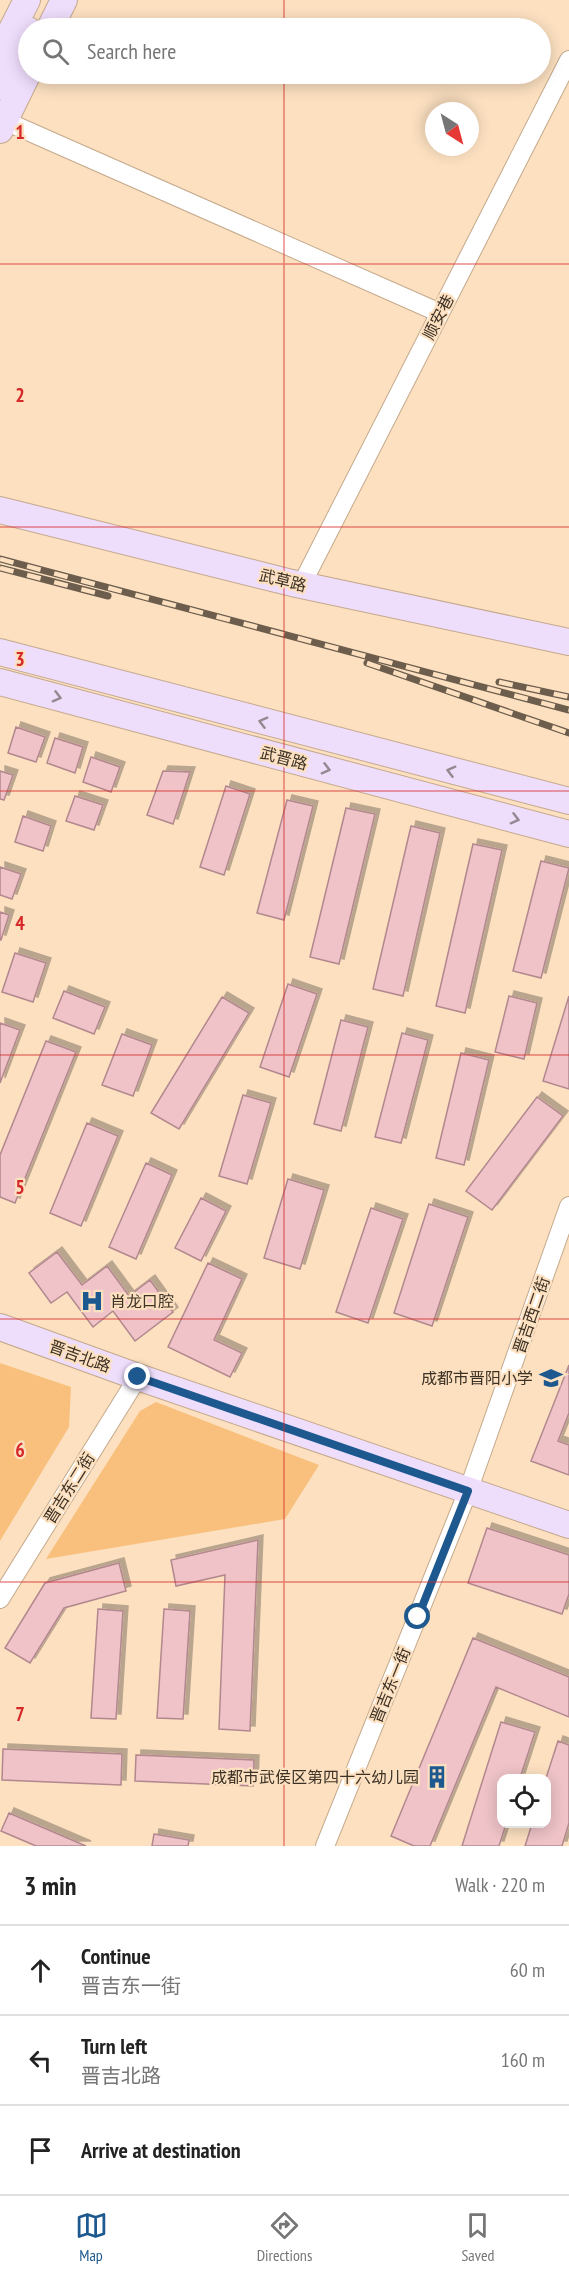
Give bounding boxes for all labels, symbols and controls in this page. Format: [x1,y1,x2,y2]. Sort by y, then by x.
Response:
search box [18,18,551,84]
icon: search [39,35,72,68]
text: Search here [87,37,176,65]
north arrow [425,102,479,156]
text: 1 [15,119,25,145]
street label: 顺安巷 [418,291,458,343]
text: 2 [15,382,25,408]
street label: 武草路 [257,564,309,596]
text: 3 [15,646,25,672]
one-way arrow [51,690,61,703]
one-way arrow [258,716,268,729]
street label: 武晋路 [258,742,310,774]
one-way arrow [320,762,331,774]
one-way arrow [447,766,457,778]
one-way arrow [509,812,519,825]
text: 4 [15,910,25,936]
text: 5 [15,1174,25,1200]
street label: 晋吉西二街 [509,1274,553,1356]
hospital icon: 肖龙口腔 [79,1288,105,1314]
place label: 肖龙口腔 [110,1291,174,1311]
street label: 晋吉北路 [47,1336,113,1376]
route end [124,1363,150,1389]
school or university icon: 成都市晋阳小学 [538,1365,564,1391]
place label: 成都市晋阳小学 [421,1368,533,1388]
text: 6 [15,1437,25,1463]
street label: 晋吉东二街 [39,1449,99,1527]
route start [404,1603,430,1629]
street label: 晋吉东一街 [366,1644,414,1726]
text: 7 [15,1701,25,1727]
building icon: 成都市武侯区第四十六幼儿园 [424,1764,450,1790]
place label: 成都市武侯区第四十六幼儿园 [211,1767,419,1787]
map controls [497,1774,551,1828]
button: locate [497,1774,551,1828]
text: 3 min [24,1869,77,1902]
text: Walk · 220 m [455,1872,545,1898]
text: Continue [81,1942,151,1970]
icon: ahead [24,1954,57,1987]
text: 60 m [510,1957,545,1983]
text: 晋吉东一街 [81,1973,181,1999]
text: Turn left [81,2032,147,2060]
icon: left [24,2044,57,2077]
text: 160 m [501,2047,545,2073]
text: 晋吉北路 [81,2063,161,2089]
icon: arrive [24,2134,57,2167]
text: Arrive at destination [81,2136,241,2164]
tab: Map [75,2209,108,2265]
tab: Directions [257,2209,312,2265]
tab: Saved [461,2209,494,2265]

